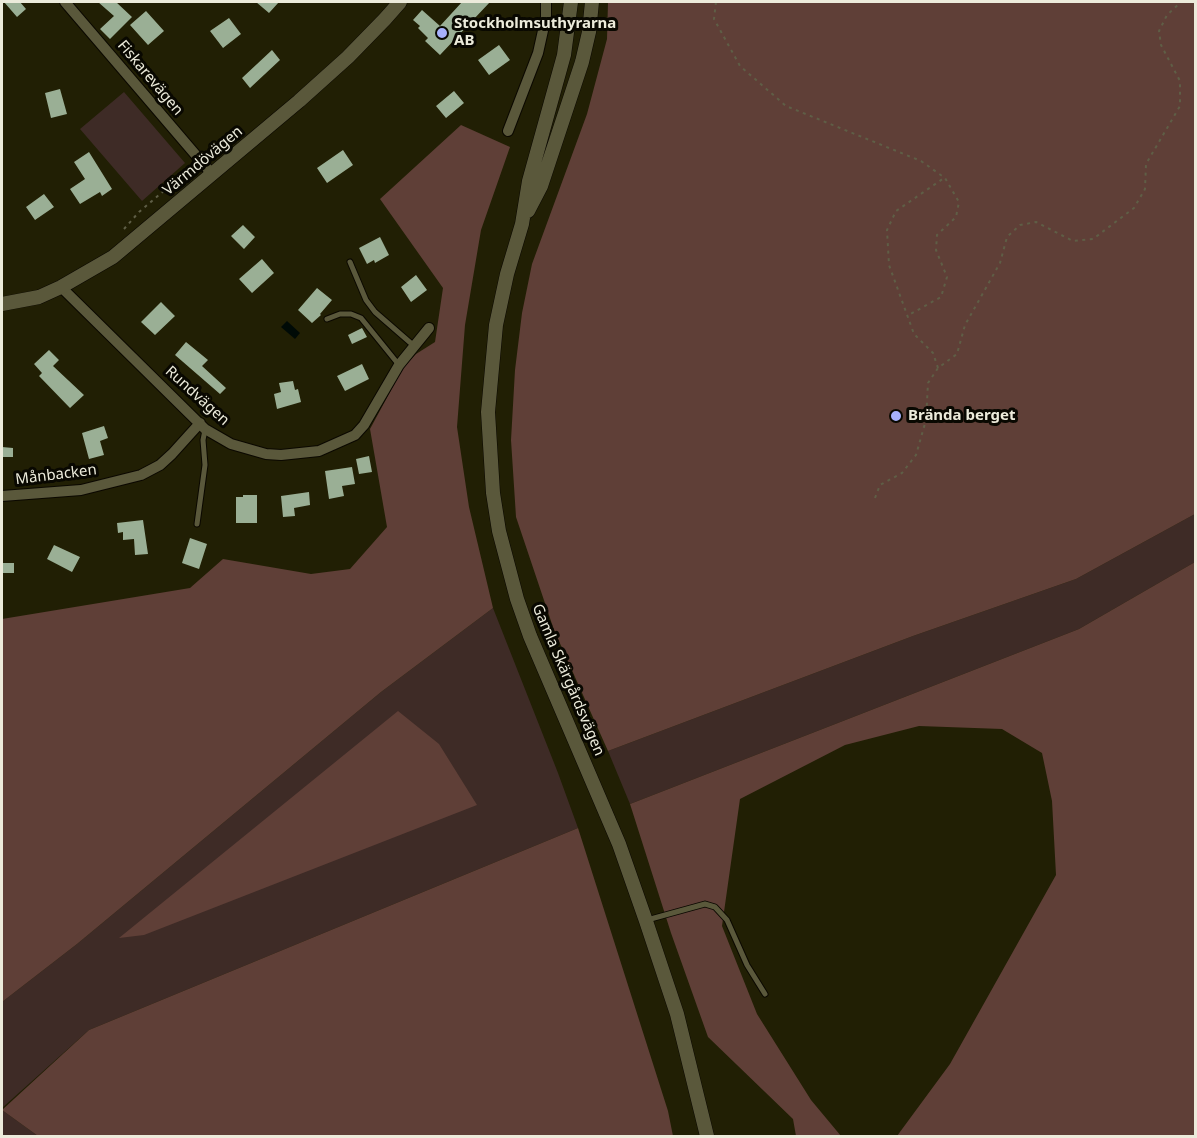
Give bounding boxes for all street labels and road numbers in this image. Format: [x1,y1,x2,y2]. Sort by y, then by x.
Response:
street label: Fiskarevägen [113,37,187,119]
street label: Värmdövägen [160,123,246,199]
street label: Rundvägen [161,363,233,429]
street label: Månbacken [14,461,98,489]
street label: Gamla Skärgårdsvägen [528,601,608,759]

